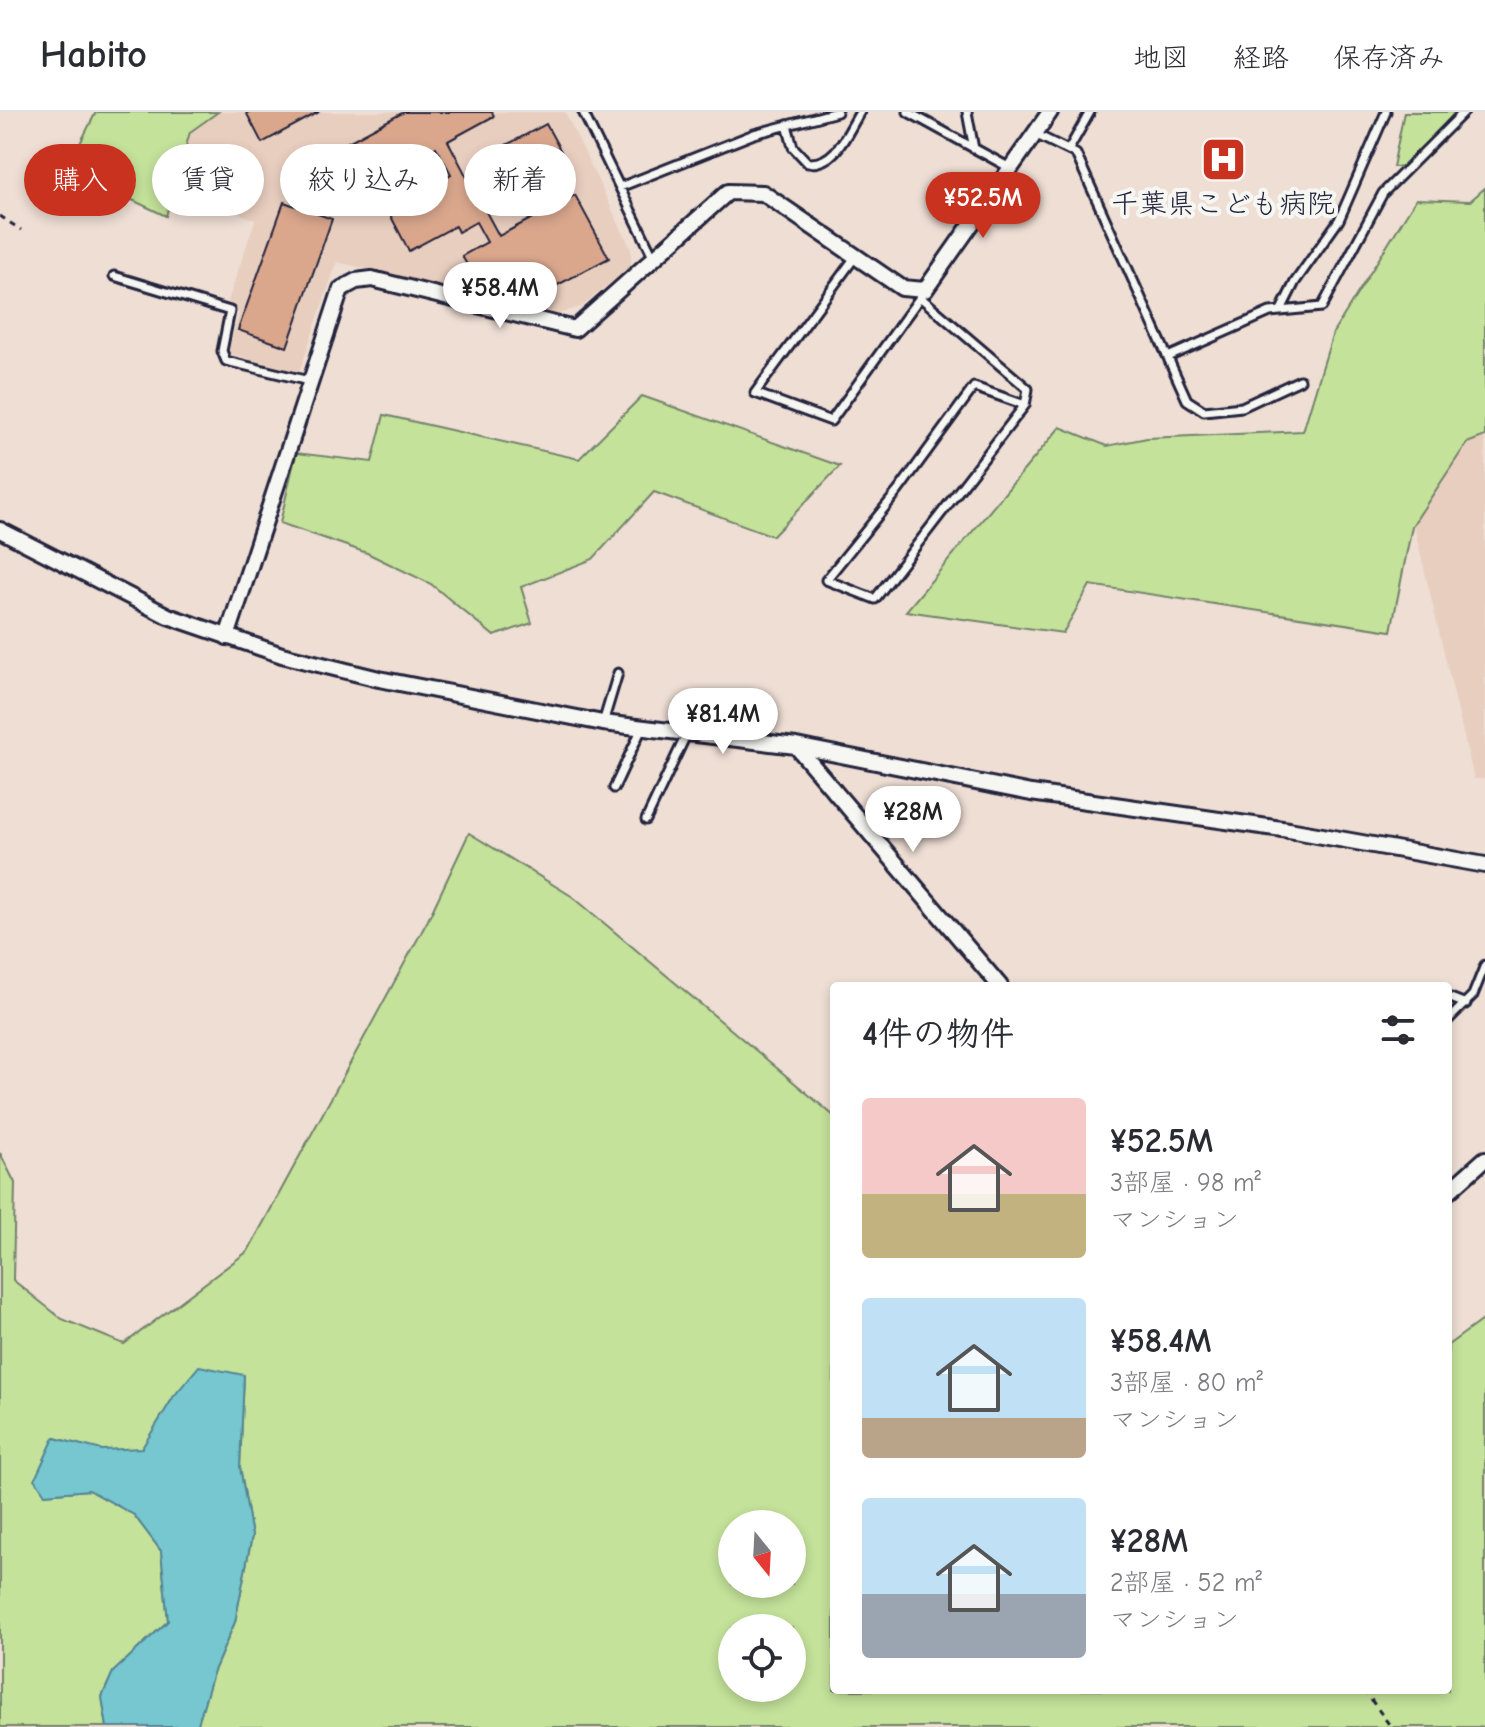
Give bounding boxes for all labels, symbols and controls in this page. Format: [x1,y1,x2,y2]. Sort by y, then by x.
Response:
text: Habito [40,33,147,77]
text: 地図 [1133,42,1189,74]
text: 経路 [1233,42,1289,74]
text: 保存済み [1333,42,1445,74]
hospital icon: 千葉県こども病院 [1199,135,1247,183]
chip: 購入 [24,144,136,216]
chip: 賃貸 [152,144,264,216]
chip: 絞り込み [280,144,448,216]
chip: 新着 [464,144,576,216]
pin: ¥52.5M [918,172,1048,240]
text: ¥52.5M [943,183,1023,213]
place label: 千葉県こども病院 [1111,188,1335,220]
pin: ¥58.4M [435,262,565,330]
text: ¥58.4M [461,273,539,303]
pin: ¥81.4M [658,688,788,756]
text: ¥81.4M [686,699,760,729]
pin: ¥28M [866,786,960,854]
text: ¥28M [883,797,943,827]
icon: filters [1376,1008,1420,1052]
text: 4件の物件 [862,1014,1014,1054]
text: ¥52.5M [1110,1121,1213,1161]
icon: home [926,1130,1022,1226]
text: 3部屋 · 98 m² [1110,1168,1261,1198]
text: マンション [1110,1205,1239,1235]
text: ¥58.4M [1110,1321,1212,1361]
icon: home [926,1330,1022,1426]
text: 3部屋 · 80 m² [1110,1368,1263,1398]
text: マンション [1110,1405,1239,1435]
north arrow [718,1510,806,1598]
map controls [718,1510,806,1702]
text: ¥28M [1110,1521,1188,1561]
icon: home [926,1530,1022,1626]
text: 2部屋 · 52 m² [1110,1568,1262,1598]
text: マンション [1110,1605,1239,1635]
button: locate [718,1614,806,1702]

